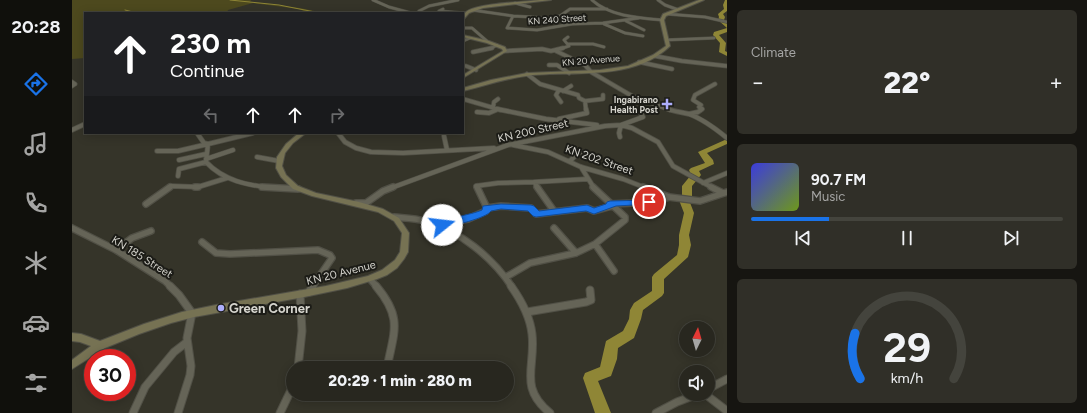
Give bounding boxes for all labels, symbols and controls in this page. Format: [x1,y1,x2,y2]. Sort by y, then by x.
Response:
street label: KN 240 Street [527,11,587,27]
text: 20:28 [12,16,60,38]
text: 230 m [170,26,251,60]
icon: ahead [104,28,156,80]
text: Climate [751,45,796,60]
street label: KN 20 Avenue [562,52,621,68]
text: Continue [170,60,244,82]
text: 22° [884,64,930,101]
text: − [751,69,765,96]
text: + [1049,69,1063,96]
icon: directions [22,70,50,98]
place label: Ingabirano Health Post [610,94,658,115]
marker: Ingabirano Health Post [661,98,673,110]
icon: left [200,104,222,126]
icon: ahead [242,104,264,126]
icon: ahead [284,104,306,126]
icon: right [326,104,348,126]
street label: KN 200 Street [497,117,569,145]
icon: music [22,130,50,158]
street label: KN 202 Street [563,142,635,178]
text: 90.7 FM [811,171,866,189]
pin [632,185,666,219]
icon: phone [22,189,50,217]
text: Music [811,189,845,204]
icon: arrive [638,191,660,213]
position arrow [421,204,463,246]
icon: previous [792,227,814,249]
icon: pause [896,227,918,249]
icon: next [1000,227,1022,249]
street label: KN 185 Street [109,233,175,281]
icon: climate [22,249,50,277]
street label: KN 20 Avenue [305,258,377,288]
place label: Green Corner [229,301,310,316]
marker: Green Corner [216,303,226,313]
icon: car [22,309,50,337]
north arrow [679,321,715,357]
map controls [679,321,715,401]
text: 29 [883,322,931,372]
speed limit sign: 30 [84,349,136,401]
button: sound [679,365,715,401]
text: km/h [891,368,923,386]
icon: filters [22,369,50,397]
text: 20:29 · 1 min · 280 m [328,372,472,390]

